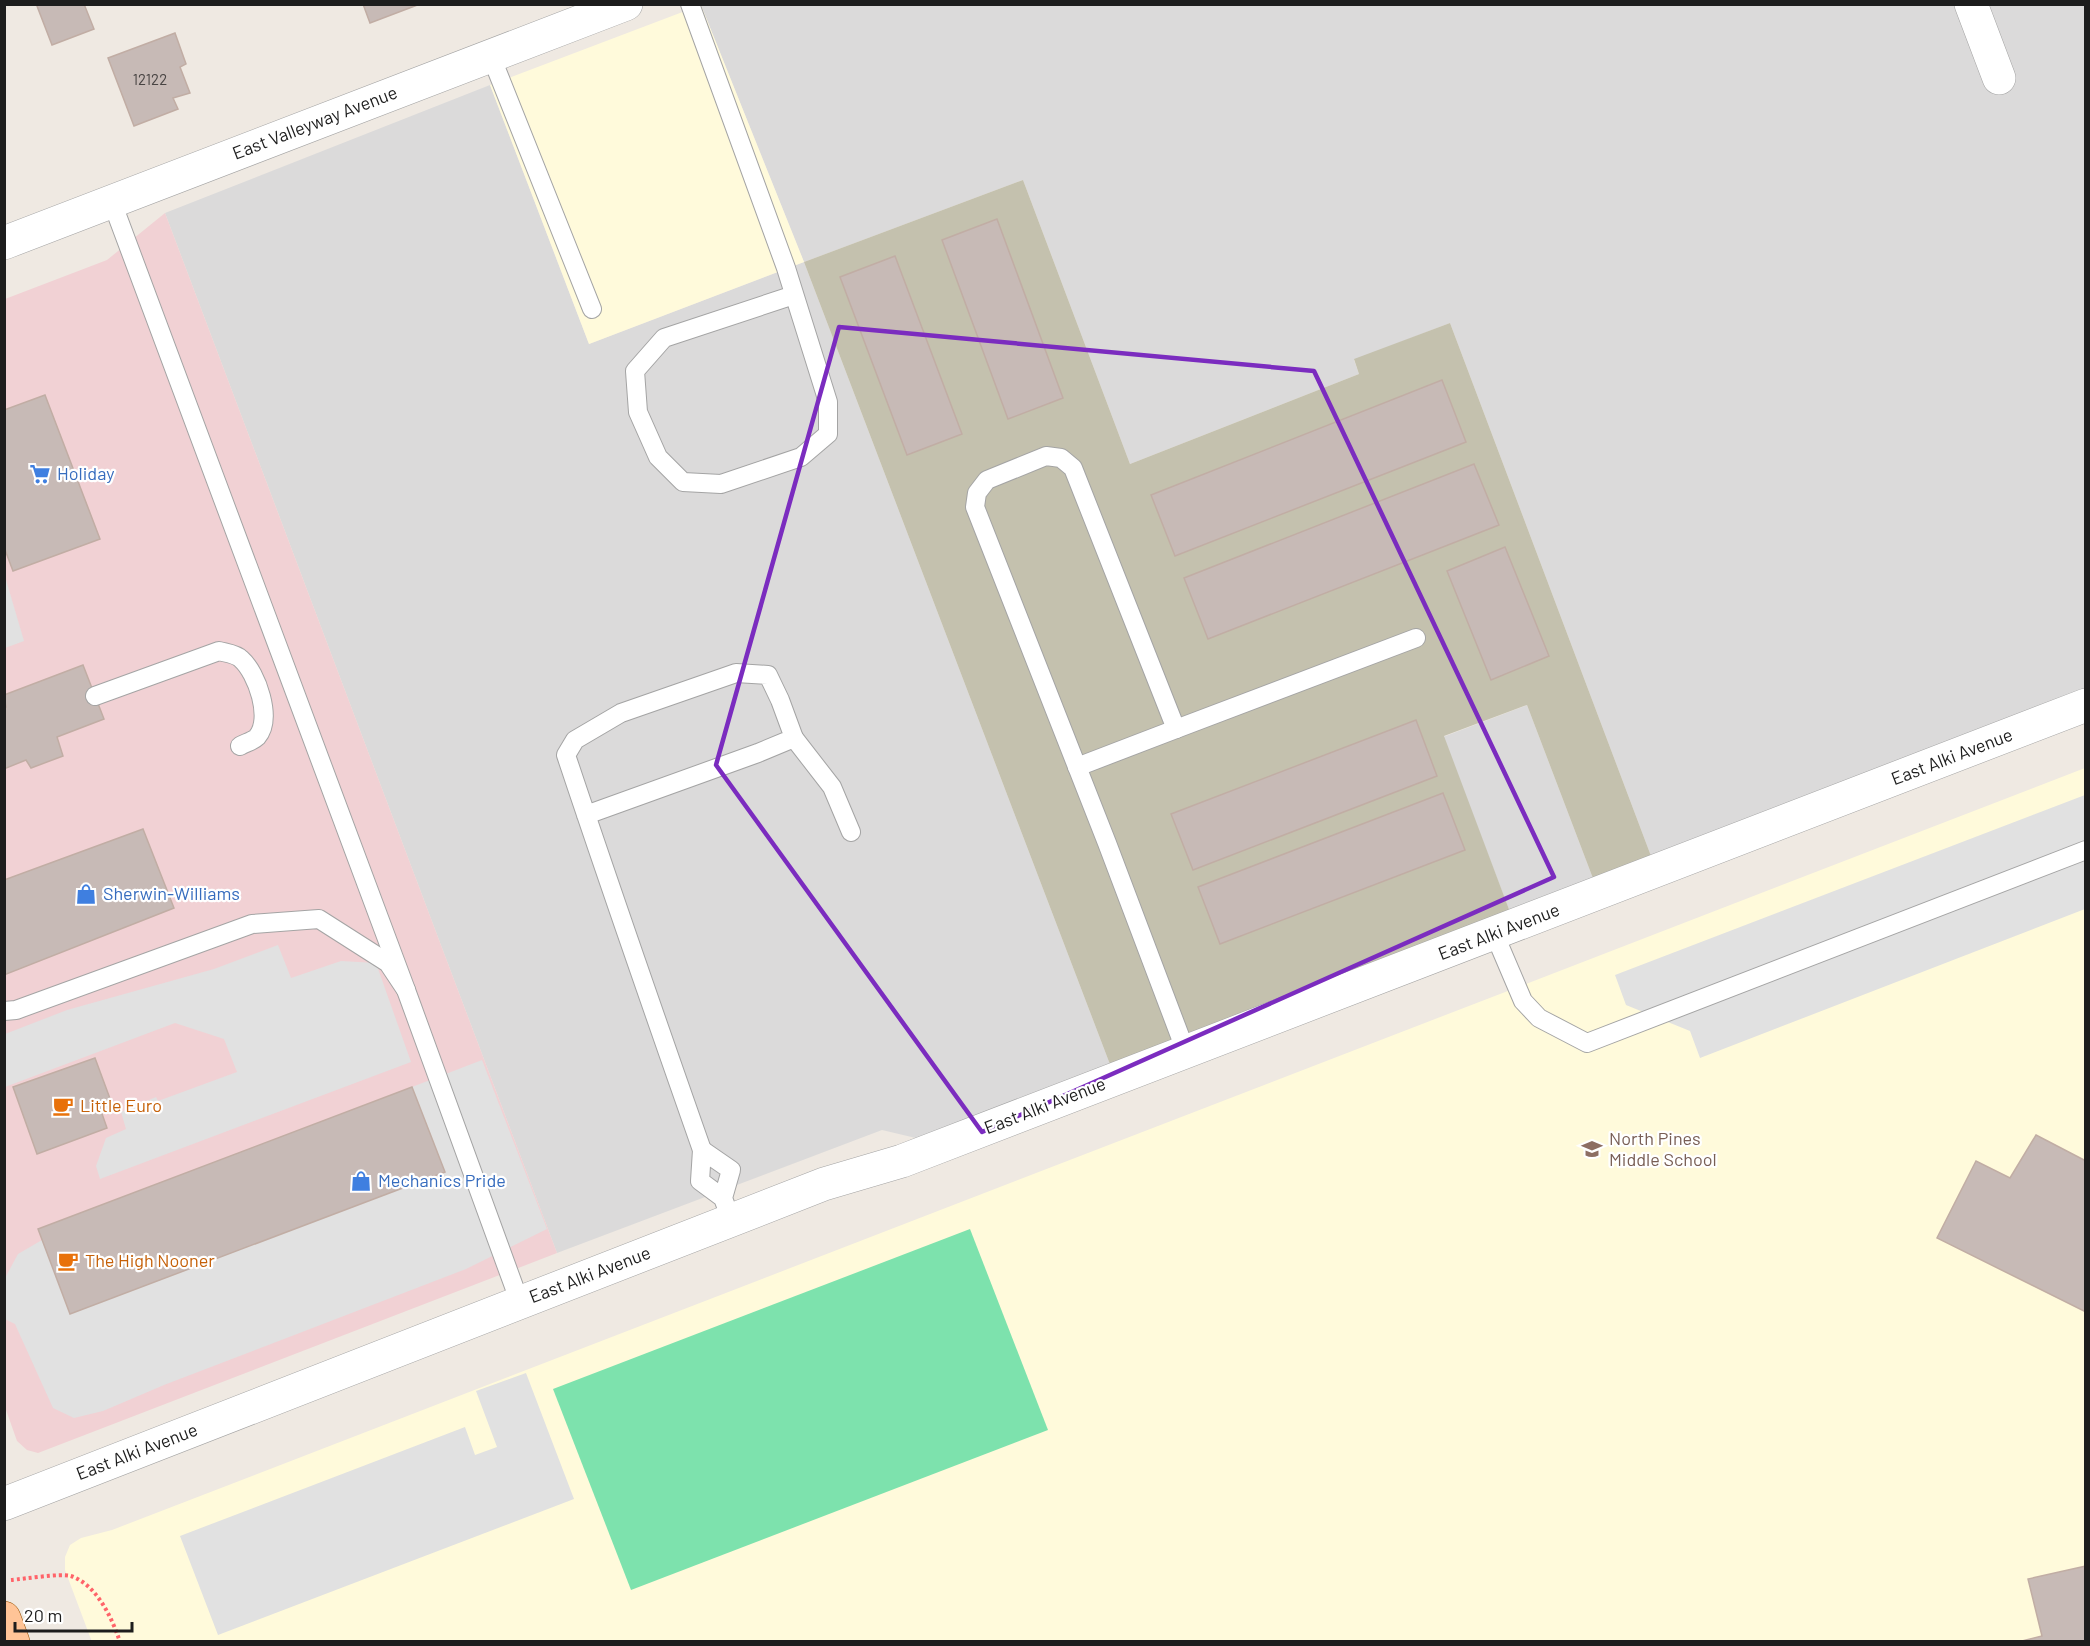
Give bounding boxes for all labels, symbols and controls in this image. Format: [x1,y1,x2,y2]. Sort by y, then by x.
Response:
house number: 12122 [133,70,167,88]
street label: East Valleyway Avenue [229,80,400,164]
supermarket icon: Holiday [28,462,52,486]
place label: Holiday [57,462,115,484]
street label: East Alki Avenue [1888,723,2016,789]
shop icon: Sherwin-Williams [74,882,98,906]
place label: Sherwin-Williams [103,882,240,904]
street label: East Alki Avenue [1435,898,1563,964]
street label: East Alki Avenue [981,1072,1109,1138]
cafe icon: Little Euro [51,1094,75,1118]
place label: Little Euro [80,1094,162,1116]
place label: North Pines Middle School [1609,1127,1717,1170]
school or university icon: North Pines Middle School [1580,1137,1604,1161]
shop icon: Mechanics Pride [349,1169,373,1193]
place label: Mechanics Pride [378,1169,506,1191]
street label: East Alki Avenue [526,1241,654,1307]
cafe icon: The High Nooner [56,1249,80,1273]
place label: The High Nooner [85,1249,215,1271]
street label: East Alki Avenue [73,1418,201,1484]
scale bar [15,1595,132,1633]
text: 20 m [24,1604,62,1626]

